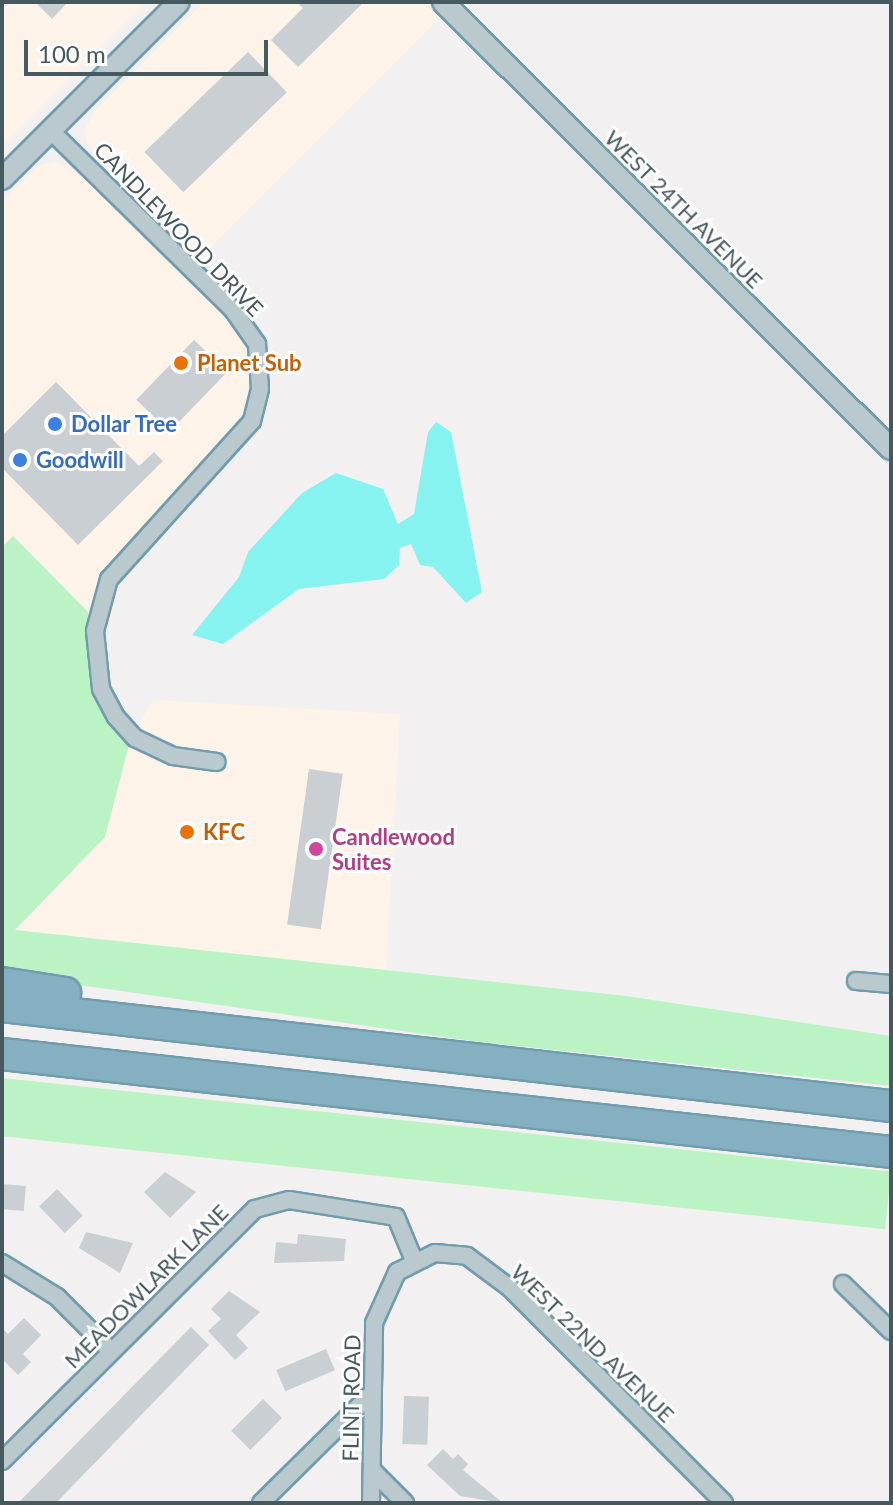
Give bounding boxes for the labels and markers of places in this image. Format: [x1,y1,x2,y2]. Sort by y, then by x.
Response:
place label: Planet Sub [197,350,302,376]
marker: Planet Sub [172,354,190,372]
place label: Dollar Tree [71,411,178,437]
marker: Dollar Tree [46,415,64,433]
place label: Goodwill [36,447,124,473]
marker: Goodwill [11,451,29,469]
place label: KFC [203,819,245,845]
marker: KFC [178,823,196,841]
place label: Candlewood Suites [332,823,455,874]
marker: Candlewood Suites [307,840,325,858]

